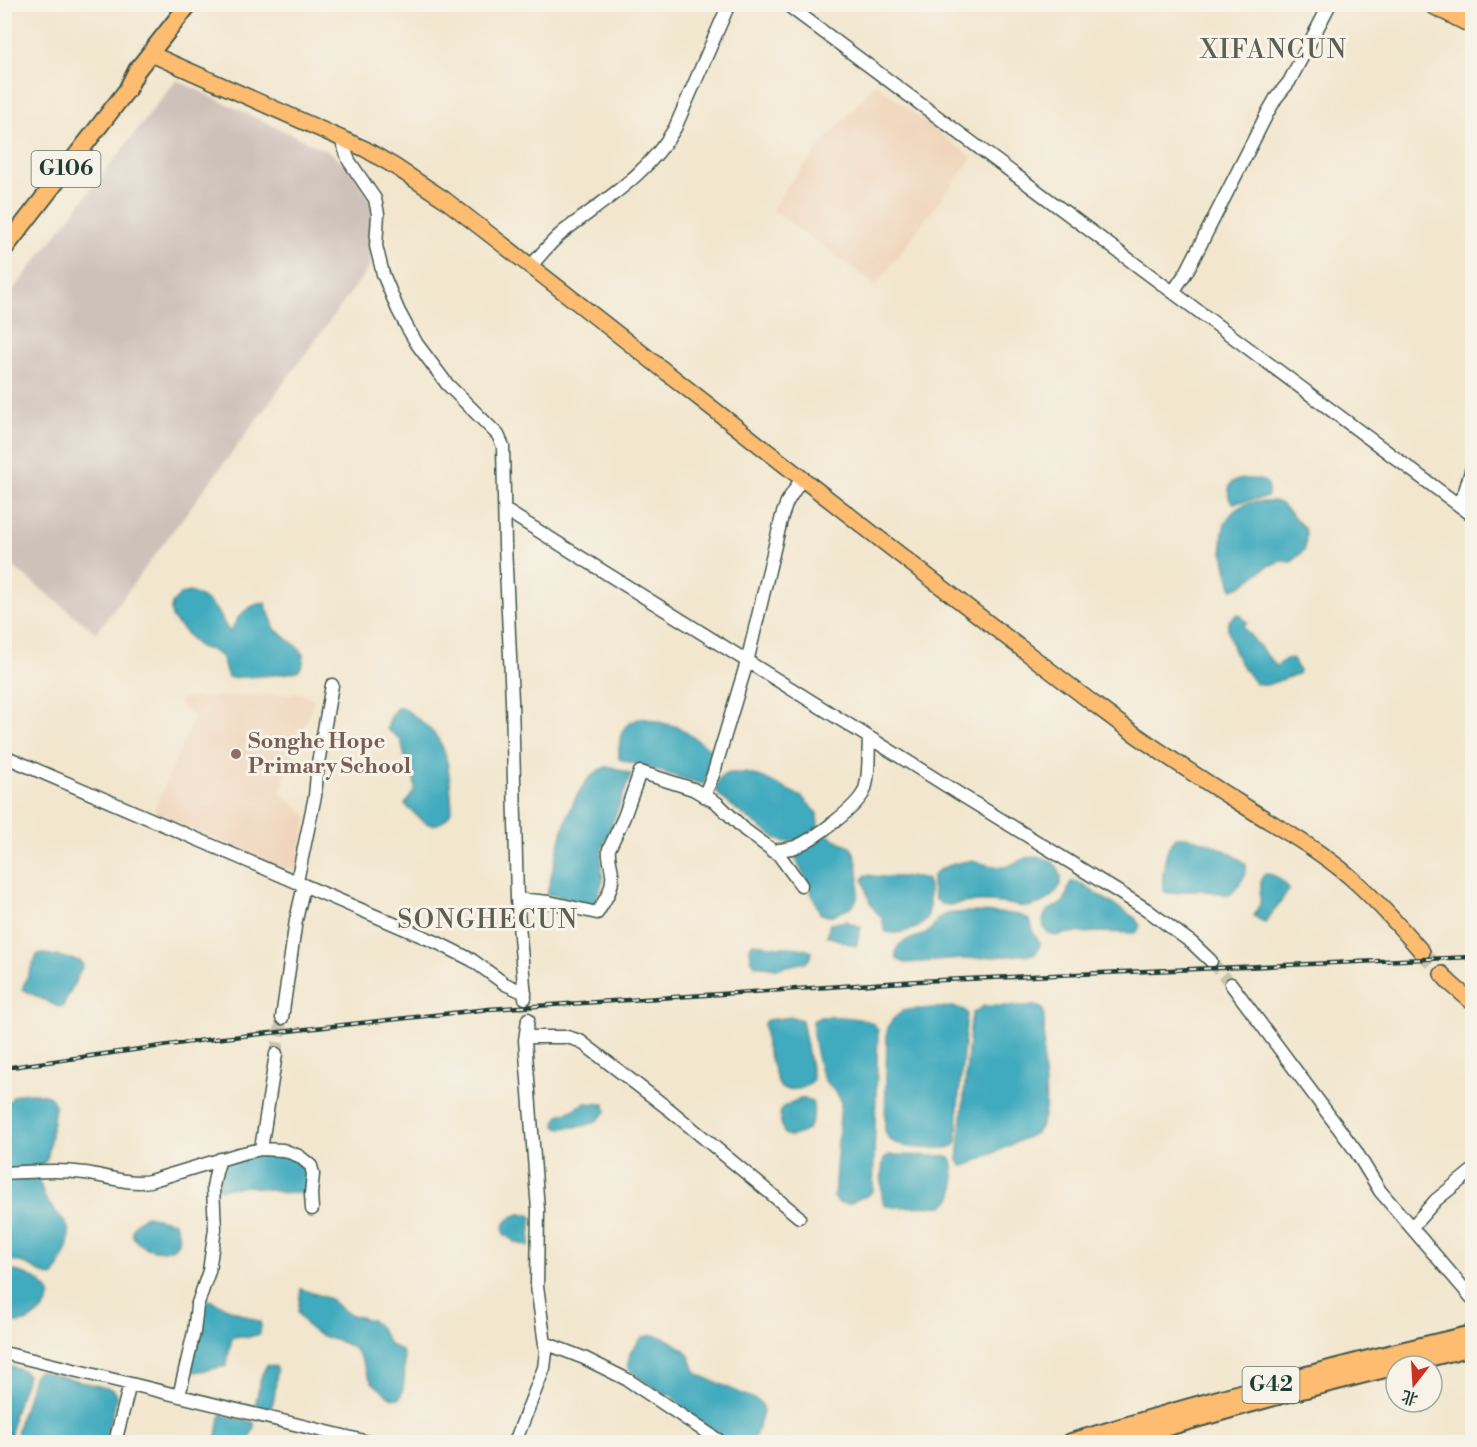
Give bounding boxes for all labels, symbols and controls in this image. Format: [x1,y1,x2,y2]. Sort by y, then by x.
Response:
district label: XIFANCUN [1199,34,1348,66]
road number: G106 [32,151,100,187]
place label: Songhe Hope Primary School [248,728,411,780]
marker: Songhe Hope Primary School [229,747,243,761]
district label: SONGHECUN [397,904,579,936]
north arrow [1384,1354,1444,1414]
road number: G42 [1242,1367,1300,1403]
text: 北 [1399,1385,1420,1409]

